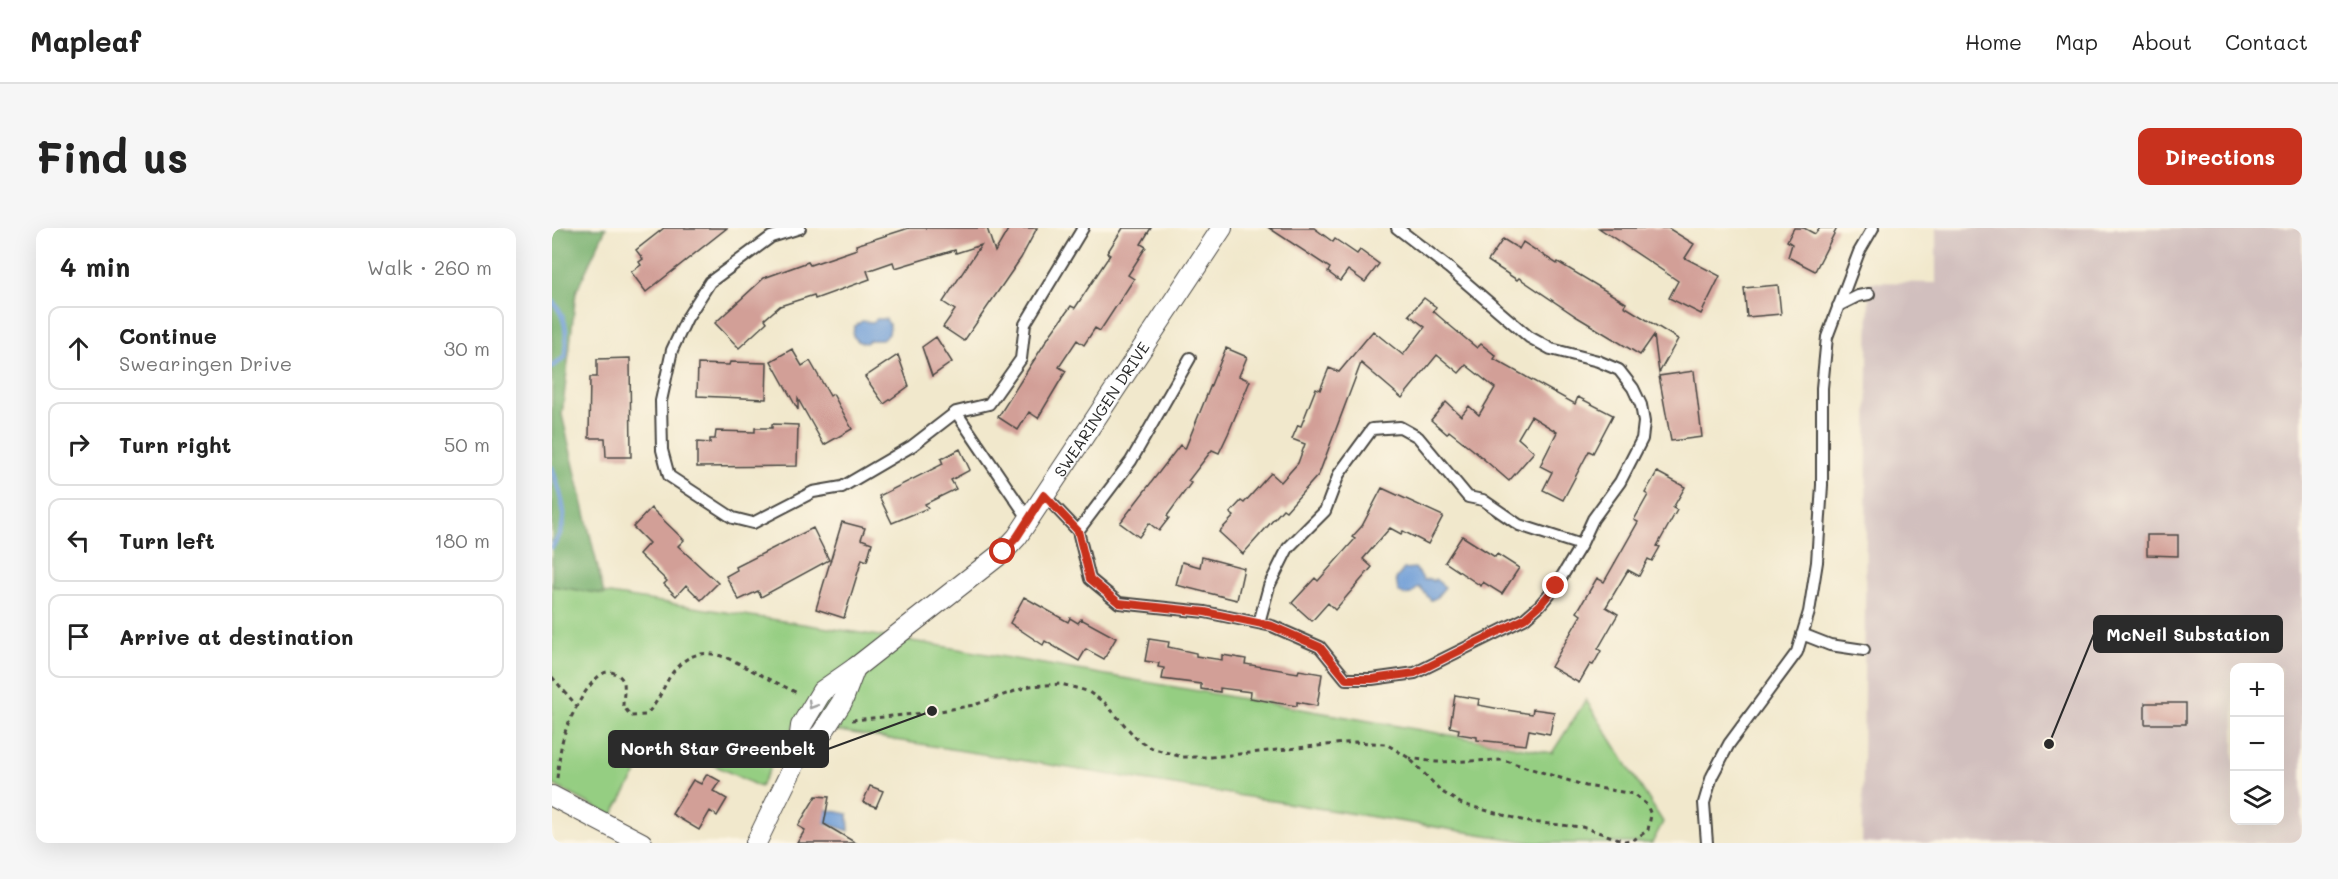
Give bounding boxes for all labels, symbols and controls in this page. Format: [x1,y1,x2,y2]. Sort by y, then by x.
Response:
text: Mapleaf [30,23,141,59]
text: Home [1965,28,2022,55]
text: Map [2055,28,2098,55]
text: About [2131,28,2192,55]
text: Contact [2225,28,2308,55]
button: Directions [2138,128,2302,185]
text: Find us [36,129,188,184]
text: 4 min [60,250,130,284]
text: Walk · 260 m [367,254,492,280]
text: Continue [119,321,217,350]
icon: ahead [62,332,95,365]
text: 30 m [444,335,490,361]
street label: SWEARINGEN DRIVE [1049,337,1154,481]
text: Swearingen Drive [119,350,292,376]
icon: right [62,428,95,461]
text: Turn right [119,430,231,459]
text: 50 m [444,431,490,457]
icon: left [62,524,95,557]
text: Turn left [119,526,215,555]
text: 180 m [434,527,490,553]
route start [989,538,1015,564]
route end [1542,572,1568,598]
callout: McNeil Substation [2094,616,2282,652]
icon: arrive [62,620,95,653]
text: Arrive at destination [119,622,354,651]
text: McNeil Substation [2106,622,2270,646]
map controls [2230,663,2284,825]
button: + [2230,663,2284,717]
one-way arrow [808,699,820,709]
button: − [2230,717,2284,771]
callout: North Star Greenbelt [609,731,828,767]
text: North Star Greenbelt [620,736,816,760]
button: layers [2230,771,2284,825]

